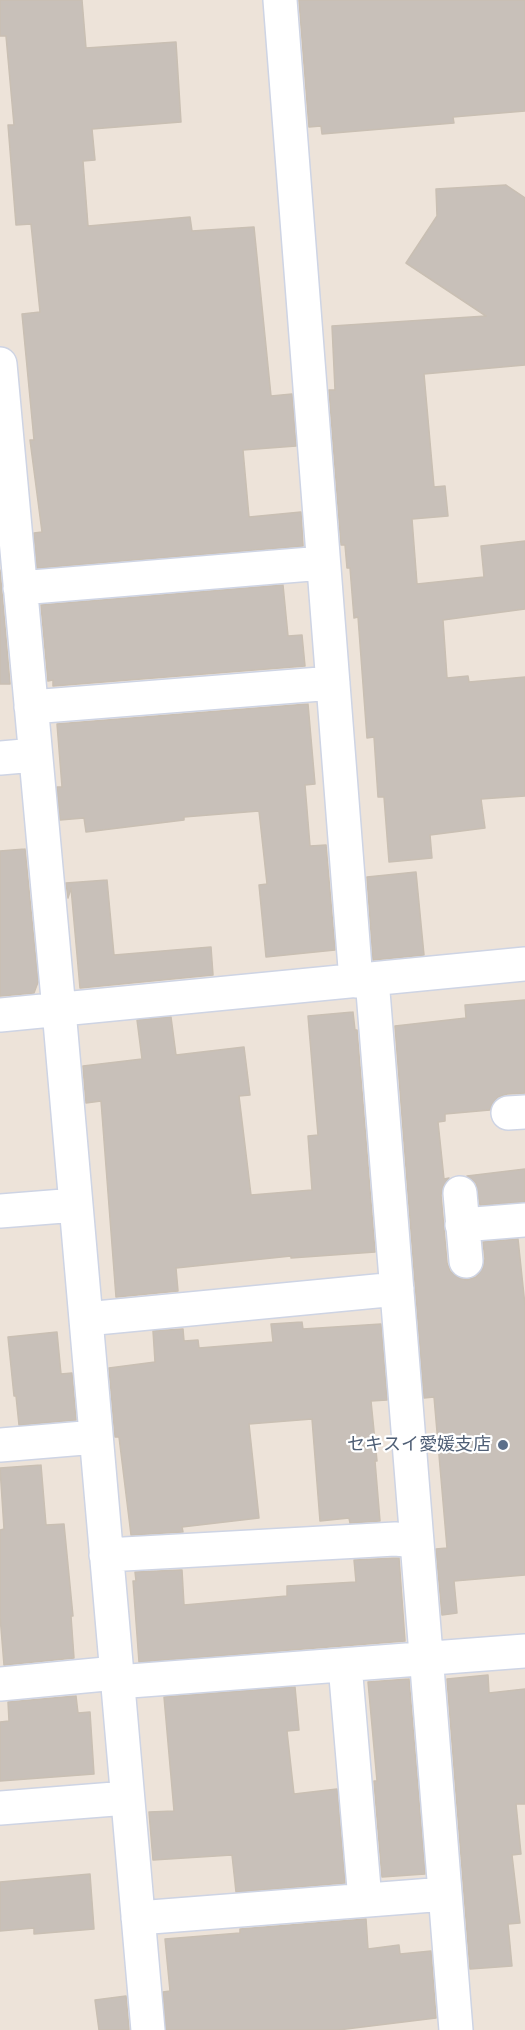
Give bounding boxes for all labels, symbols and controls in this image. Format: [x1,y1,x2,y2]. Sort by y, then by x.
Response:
place label: セキスイ愛媛支店 [347,1434,491,1456]
marker: セキスイ愛媛支店 [496,1438,510,1452]

